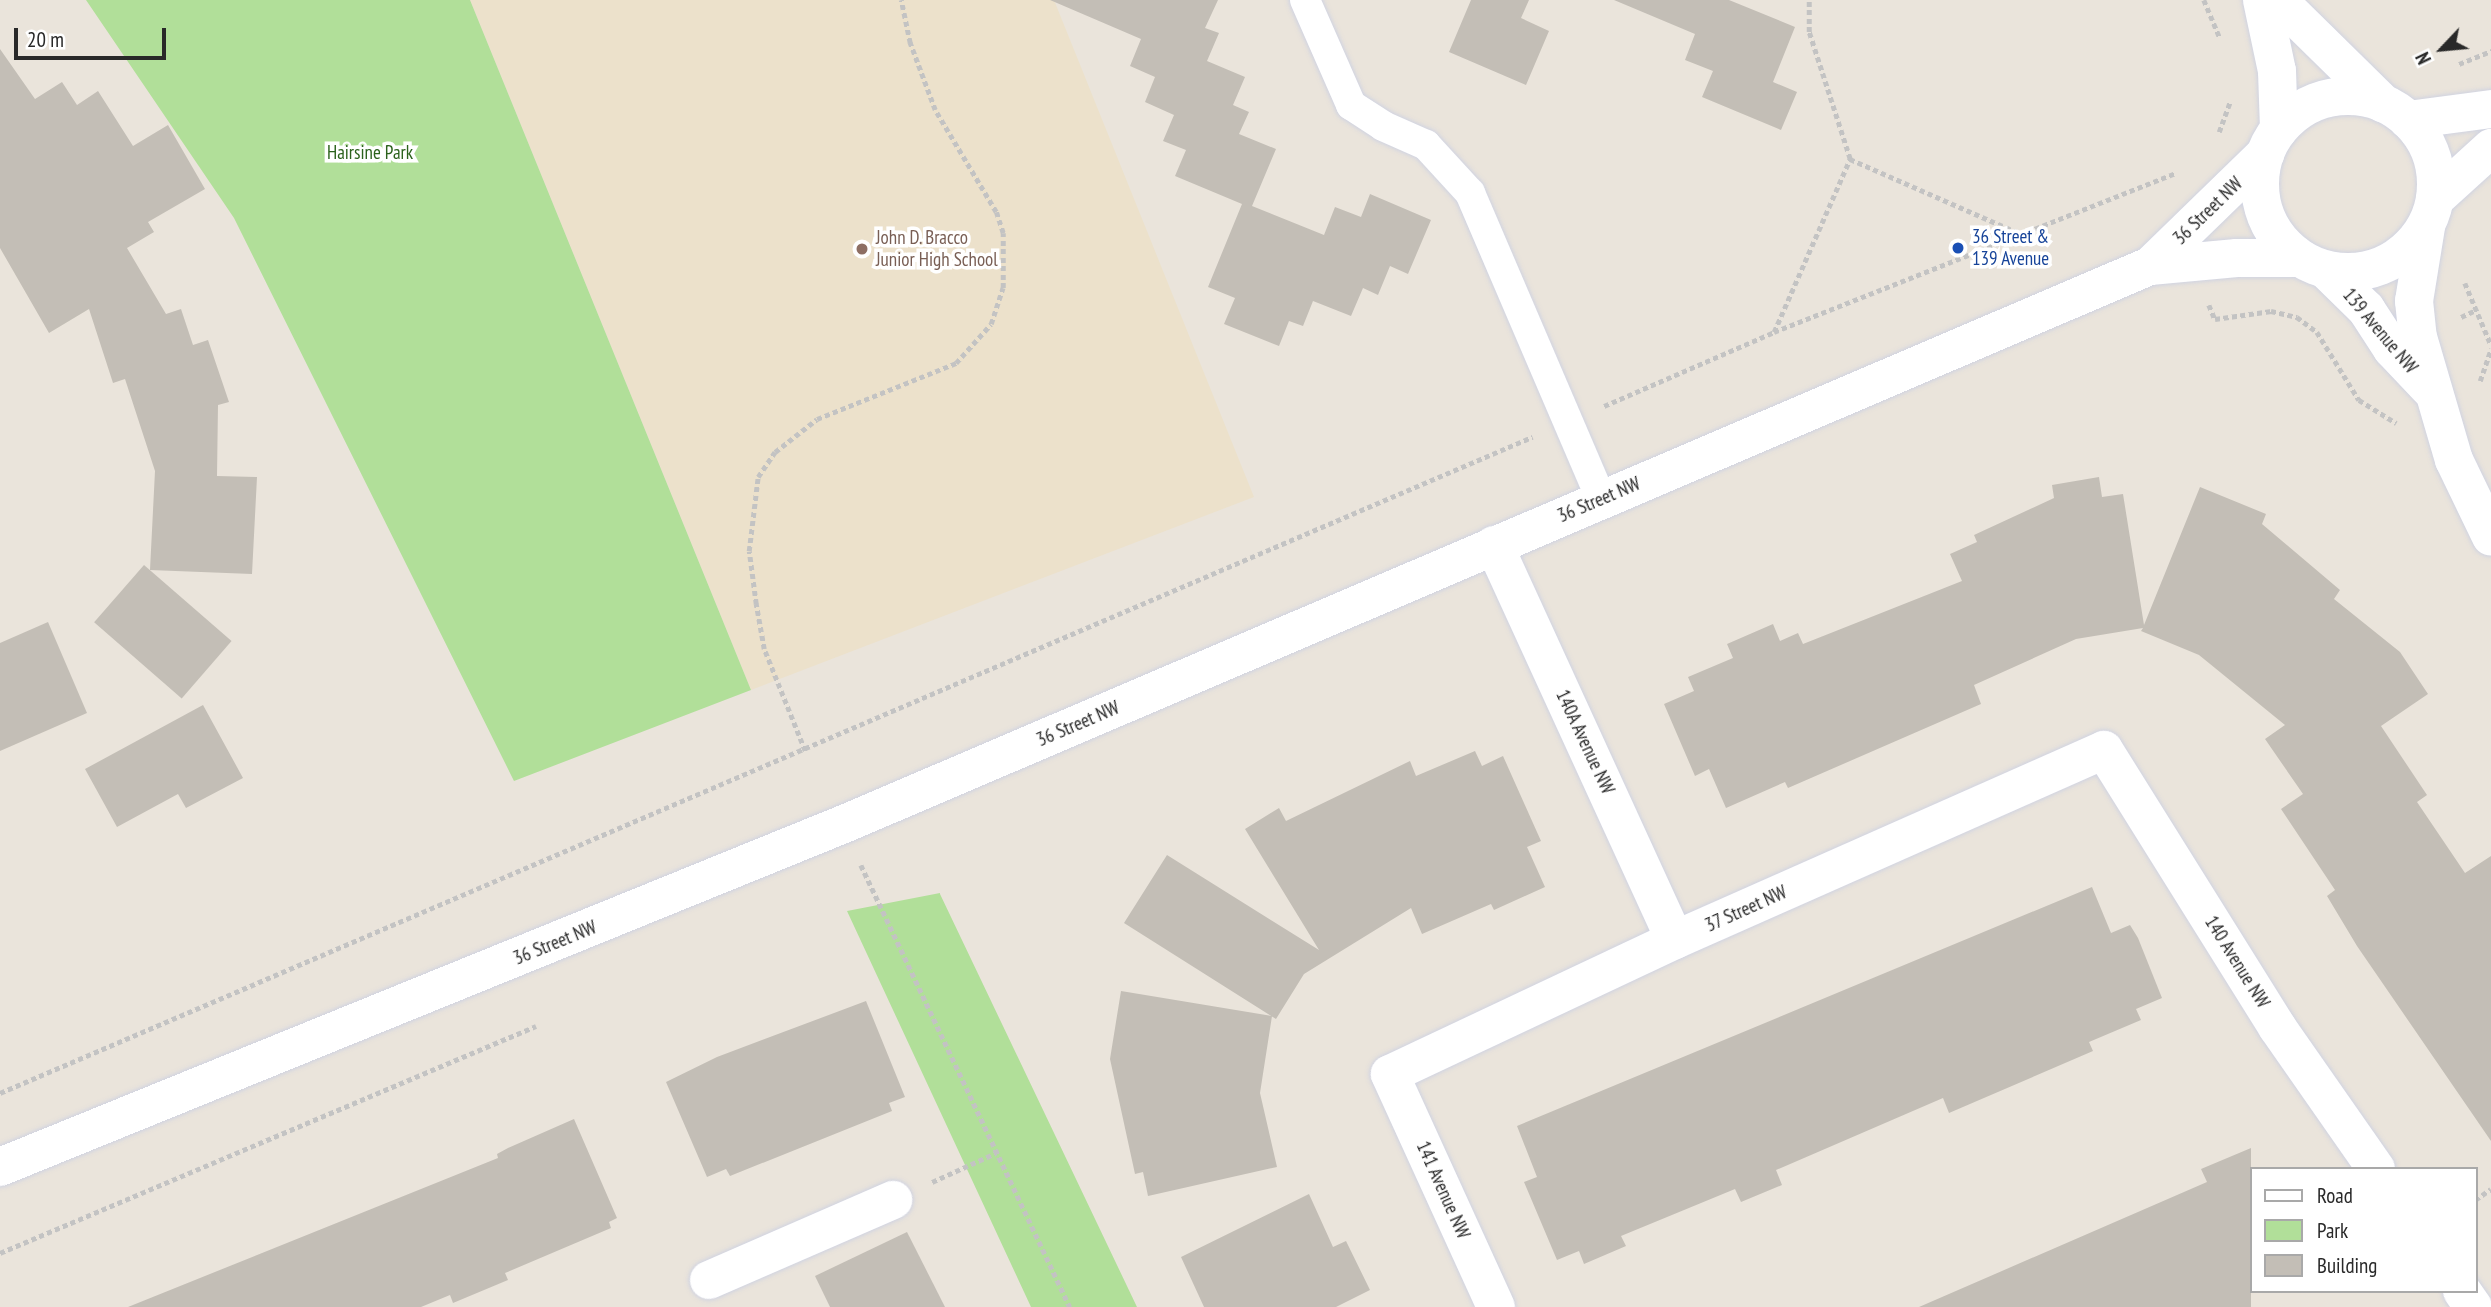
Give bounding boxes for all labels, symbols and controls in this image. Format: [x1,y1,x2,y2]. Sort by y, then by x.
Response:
scale bar [18,14,170,58]
north arrow [2407,14,2477,84]
text: 20 m [27,26,64,53]
text: N [2410,48,2436,68]
park label: Hairsine Park [327,142,413,164]
street label: 36 Street NW [2169,172,2247,250]
place label: 36 Street & 139 Avenue [1972,226,2050,270]
place label: John D. Bracco Junior High School [876,227,998,271]
marker: 36 Street & 139 Avenue [1950,240,1966,256]
marker: John D. Bracco Junior High School [854,241,870,257]
street label: 139 Avenue NW [2338,284,2422,378]
street label: 36 Street NW [1554,472,1644,528]
street label: 140A Avenue NW [1551,686,1619,798]
street label: 36 Street NW [1033,696,1123,752]
street label: 37 Street NW [1701,881,1791,937]
street label: 140 Avenue NW [2200,912,2274,1012]
street label: 36 Street NW [510,916,600,970]
street label: 141 Avenue NW [1411,1138,1475,1242]
legend [2250,1167,2477,1293]
text: Road [2317,1182,2353,1209]
text: Park [2317,1217,2348,1244]
text: Building [2317,1252,2377,1279]

